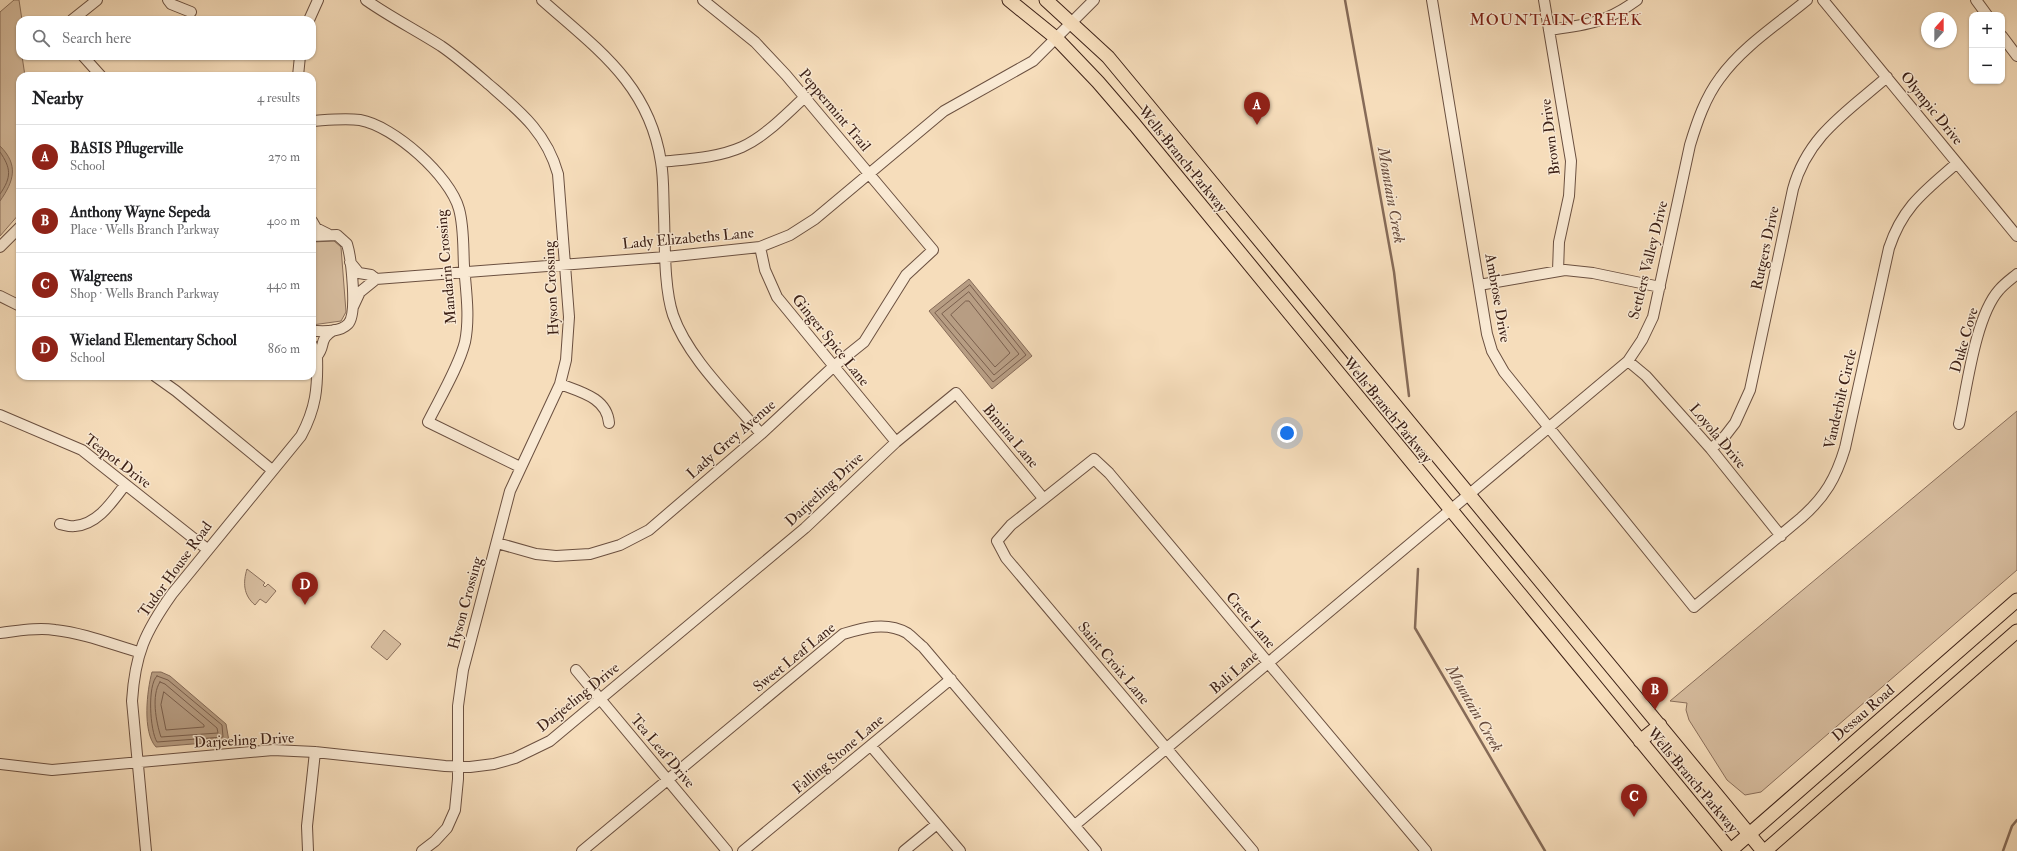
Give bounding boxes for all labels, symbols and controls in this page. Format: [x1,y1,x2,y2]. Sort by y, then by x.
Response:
district label: MOUNTAIN CREEK [1469,10,1643,30]
north arrow [1921,12,1957,48]
map controls [1969,12,2005,84]
button: + [1969,12,2005,48]
search box [16,16,316,60]
icon: search [30,27,52,49]
text: Search here [62,29,131,48]
button: − [1969,48,2005,84]
street label: Peppermint Trail [794,65,875,156]
street label: Olympic Drive [1895,68,1967,150]
text: Nearby [32,88,83,109]
text: 4 results [257,90,300,106]
pin: A [1244,92,1270,125]
street label: Brown Drive [1536,98,1565,176]
street label: Wells Branch Parkway [1133,101,1232,217]
text: BASIS Pflugerville [70,139,183,158]
water label: Mountain Creek [1373,145,1409,245]
text: A [41,149,49,165]
text: 270 m [268,149,300,165]
text: School [70,158,105,174]
street label: Settlers Valley Drive [1625,199,1672,322]
text: Anthony Wayne Sepeda [70,203,210,222]
street label: Rutgers Drive [1747,205,1784,292]
street label: Mandarin Crossing [432,208,461,325]
text: B [41,213,49,229]
text: 400 m [267,213,300,229]
text: Place · Wells Branch Parkway [70,222,219,238]
street label: Lady Elizabeths Lane [621,223,755,254]
street label: Hyson Crossing [539,239,563,336]
street label: Ambrose Drive [1480,251,1515,344]
text: Walgreens [70,267,132,286]
text: C [40,277,50,293]
text: 440 m [266,277,300,293]
text: Shop · Wells Branch Parkway [70,286,219,302]
street label: Ginger Spice Lane [787,290,874,391]
street label: Duke Cove [1946,305,1983,375]
text: Wieland Elementary School [70,331,237,350]
text: D [40,341,50,357]
text: 860 m [268,341,300,357]
street label: Vanderbilt Circle [1820,347,1861,451]
text: School [70,350,105,366]
street label: Wells Branch Parkway [1338,352,1437,468]
street label: Lady Grey Avenue [683,396,780,483]
street label: Loyola Drive [1685,400,1750,473]
street label: Bimina Lane [978,401,1043,472]
your location [1277,423,1297,443]
street label: Teapot Drive [80,430,155,494]
street label: Darjeeling Drive [781,448,868,531]
street label: Tudor House Road [134,517,217,621]
street label: Hyson Crossing [444,554,487,651]
pin: D [292,572,318,605]
street label: Crete Lane [1221,588,1280,652]
street label: Sweet Leaf Lane [749,618,839,696]
street label: Saint Croix Lane [1073,618,1154,709]
street label: Bali Lane [1206,646,1263,698]
street label: Darjeeling Drive [533,658,623,736]
water label: Mountain Creek [1441,660,1507,756]
pin: B [1642,677,1668,710]
street label: Dessau Road [1828,680,1899,746]
street label: Tea Leaf Drive [626,711,699,792]
street label: Falling Stone Lane [789,711,888,798]
street label: Wells Branch Parkway [1642,723,1742,837]
street label: Darjeeling Drive [193,728,295,753]
pin: C [1621,784,1647,817]

